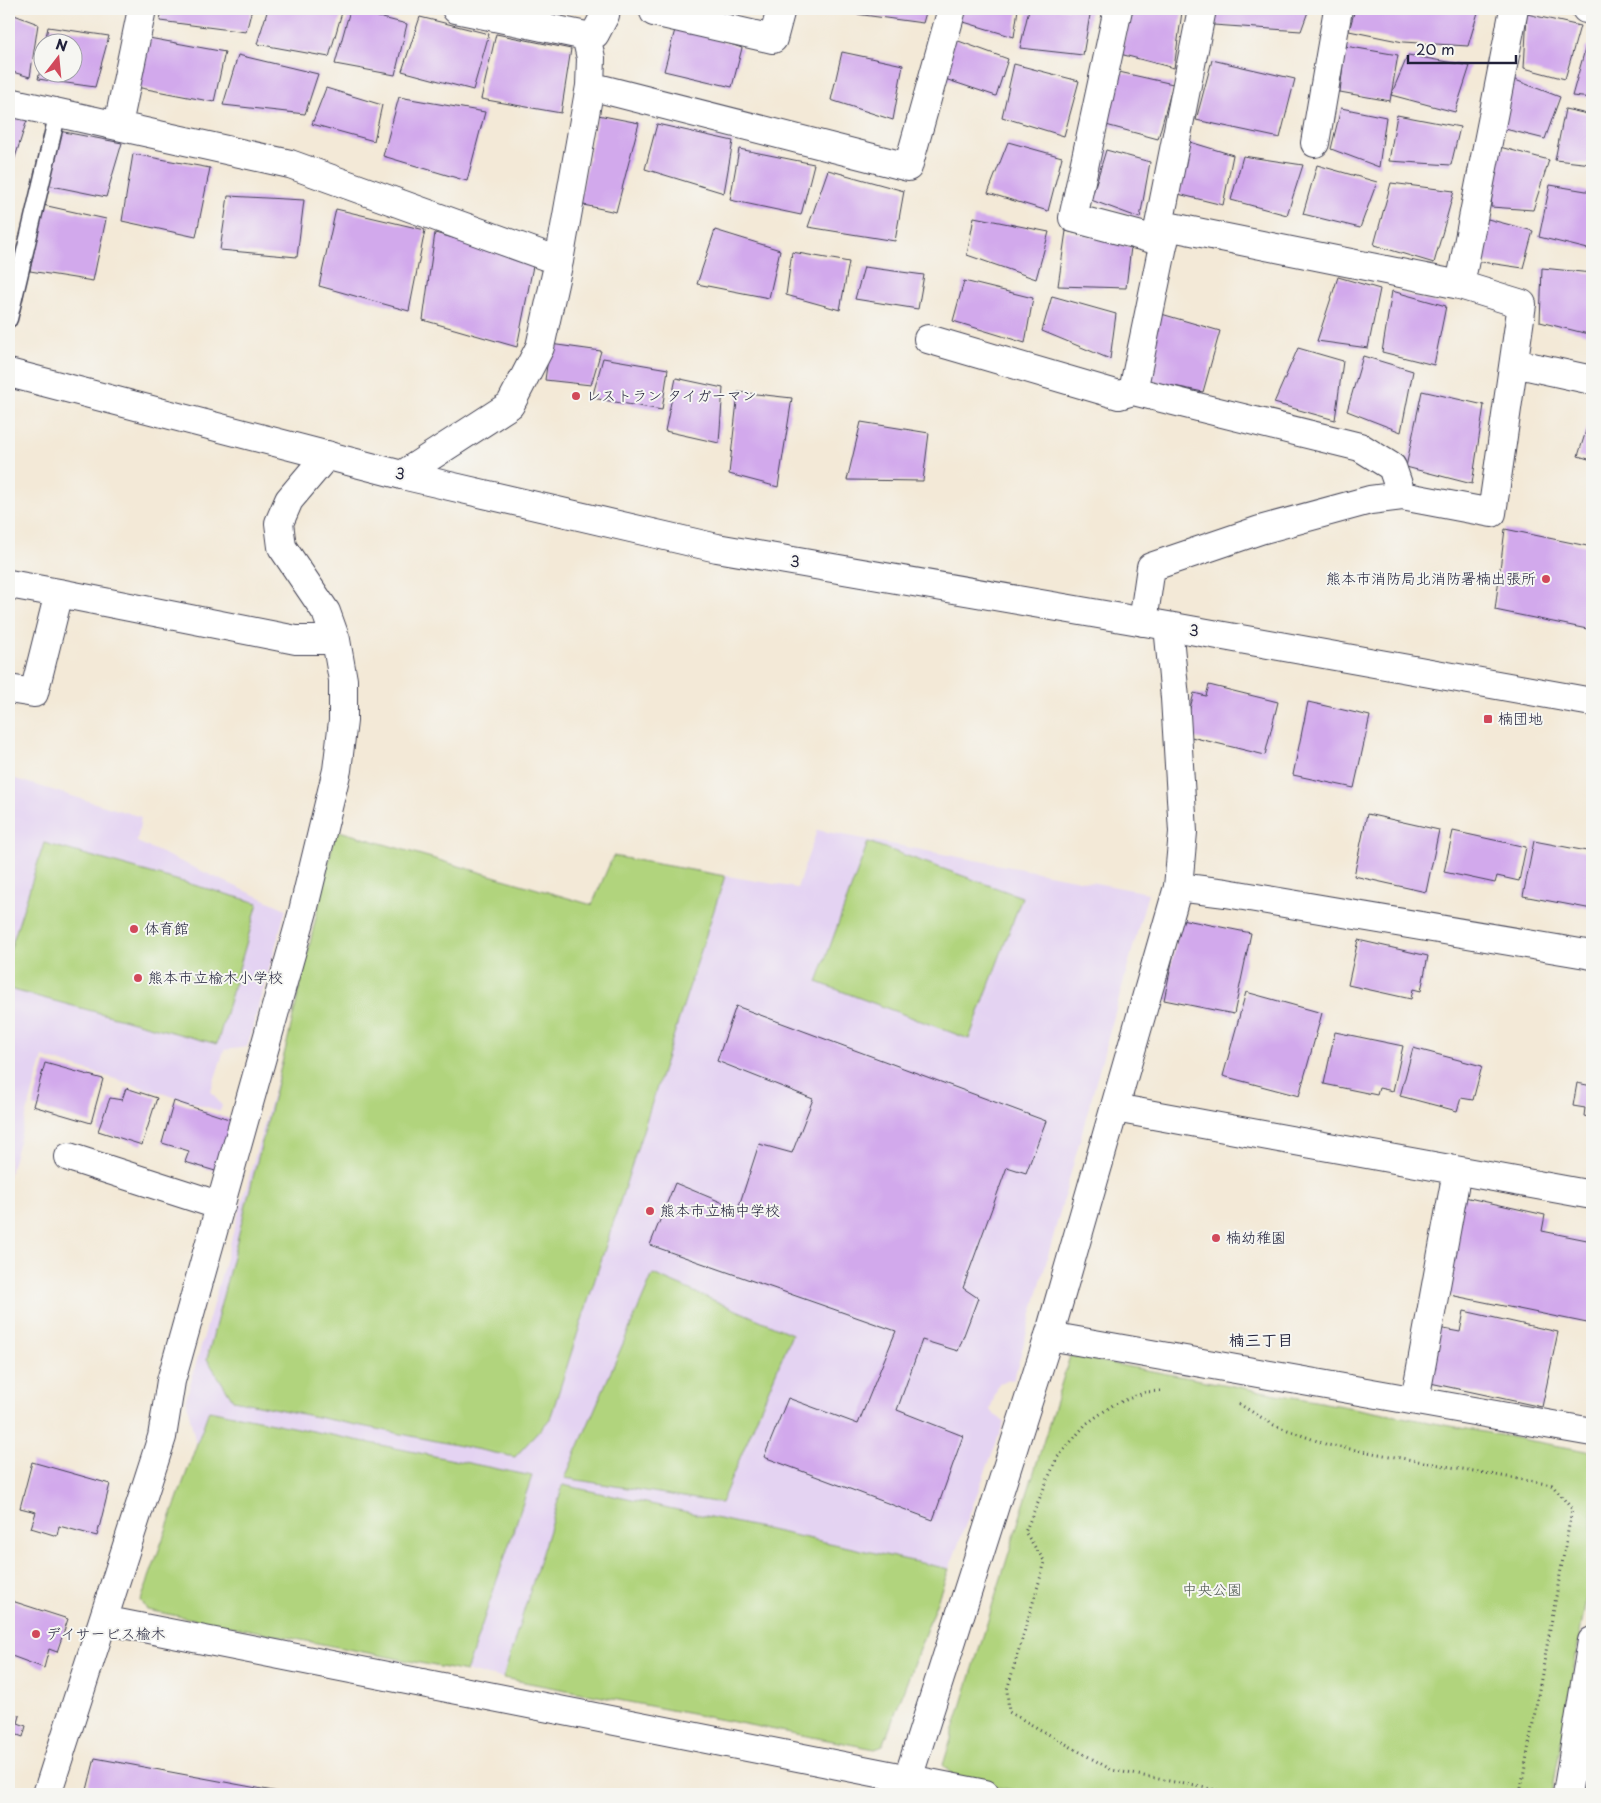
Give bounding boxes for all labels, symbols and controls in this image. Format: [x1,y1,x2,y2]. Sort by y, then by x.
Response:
north arrow [32,32,82,82]
scale bar [1408,32,1516,64]
text: N [53,33,70,57]
text: 20 m [1416,37,1455,60]
place label: レストラン タイガーマン [586,383,757,406]
marker: レストラン タイガーマン [570,390,582,402]
street label: 3 [393,460,408,485]
street label: 3 [788,548,802,573]
place label: 熊本市消防局北消防署楠出張所 [1326,566,1536,589]
marker: 熊本市消防局北消防署楠出張所 [1540,573,1552,585]
street label: 3 [1187,617,1201,642]
place label: 楠団地 [1498,706,1543,729]
marker: 楠団地 [1482,713,1494,725]
place label: 体育館 [144,916,189,939]
marker: 体育館 [128,923,140,935]
place label: 熊本市立楡木小学校 [148,965,283,988]
marker: 熊本市立楡木小学校 [132,972,144,984]
place label: 熊本市立楠中学校 [660,1198,780,1221]
marker: 熊本市立楠中学校 [644,1205,656,1217]
place label: 楠幼稚園 [1226,1225,1286,1248]
marker: 楠幼稚園 [1210,1232,1222,1244]
district label: 楠三丁目 [1229,1327,1293,1351]
park label: 中央公園 [1182,1577,1242,1600]
place label: デイサービス楡木 [46,1621,165,1644]
marker: デイサービス楡木 [30,1628,42,1640]

